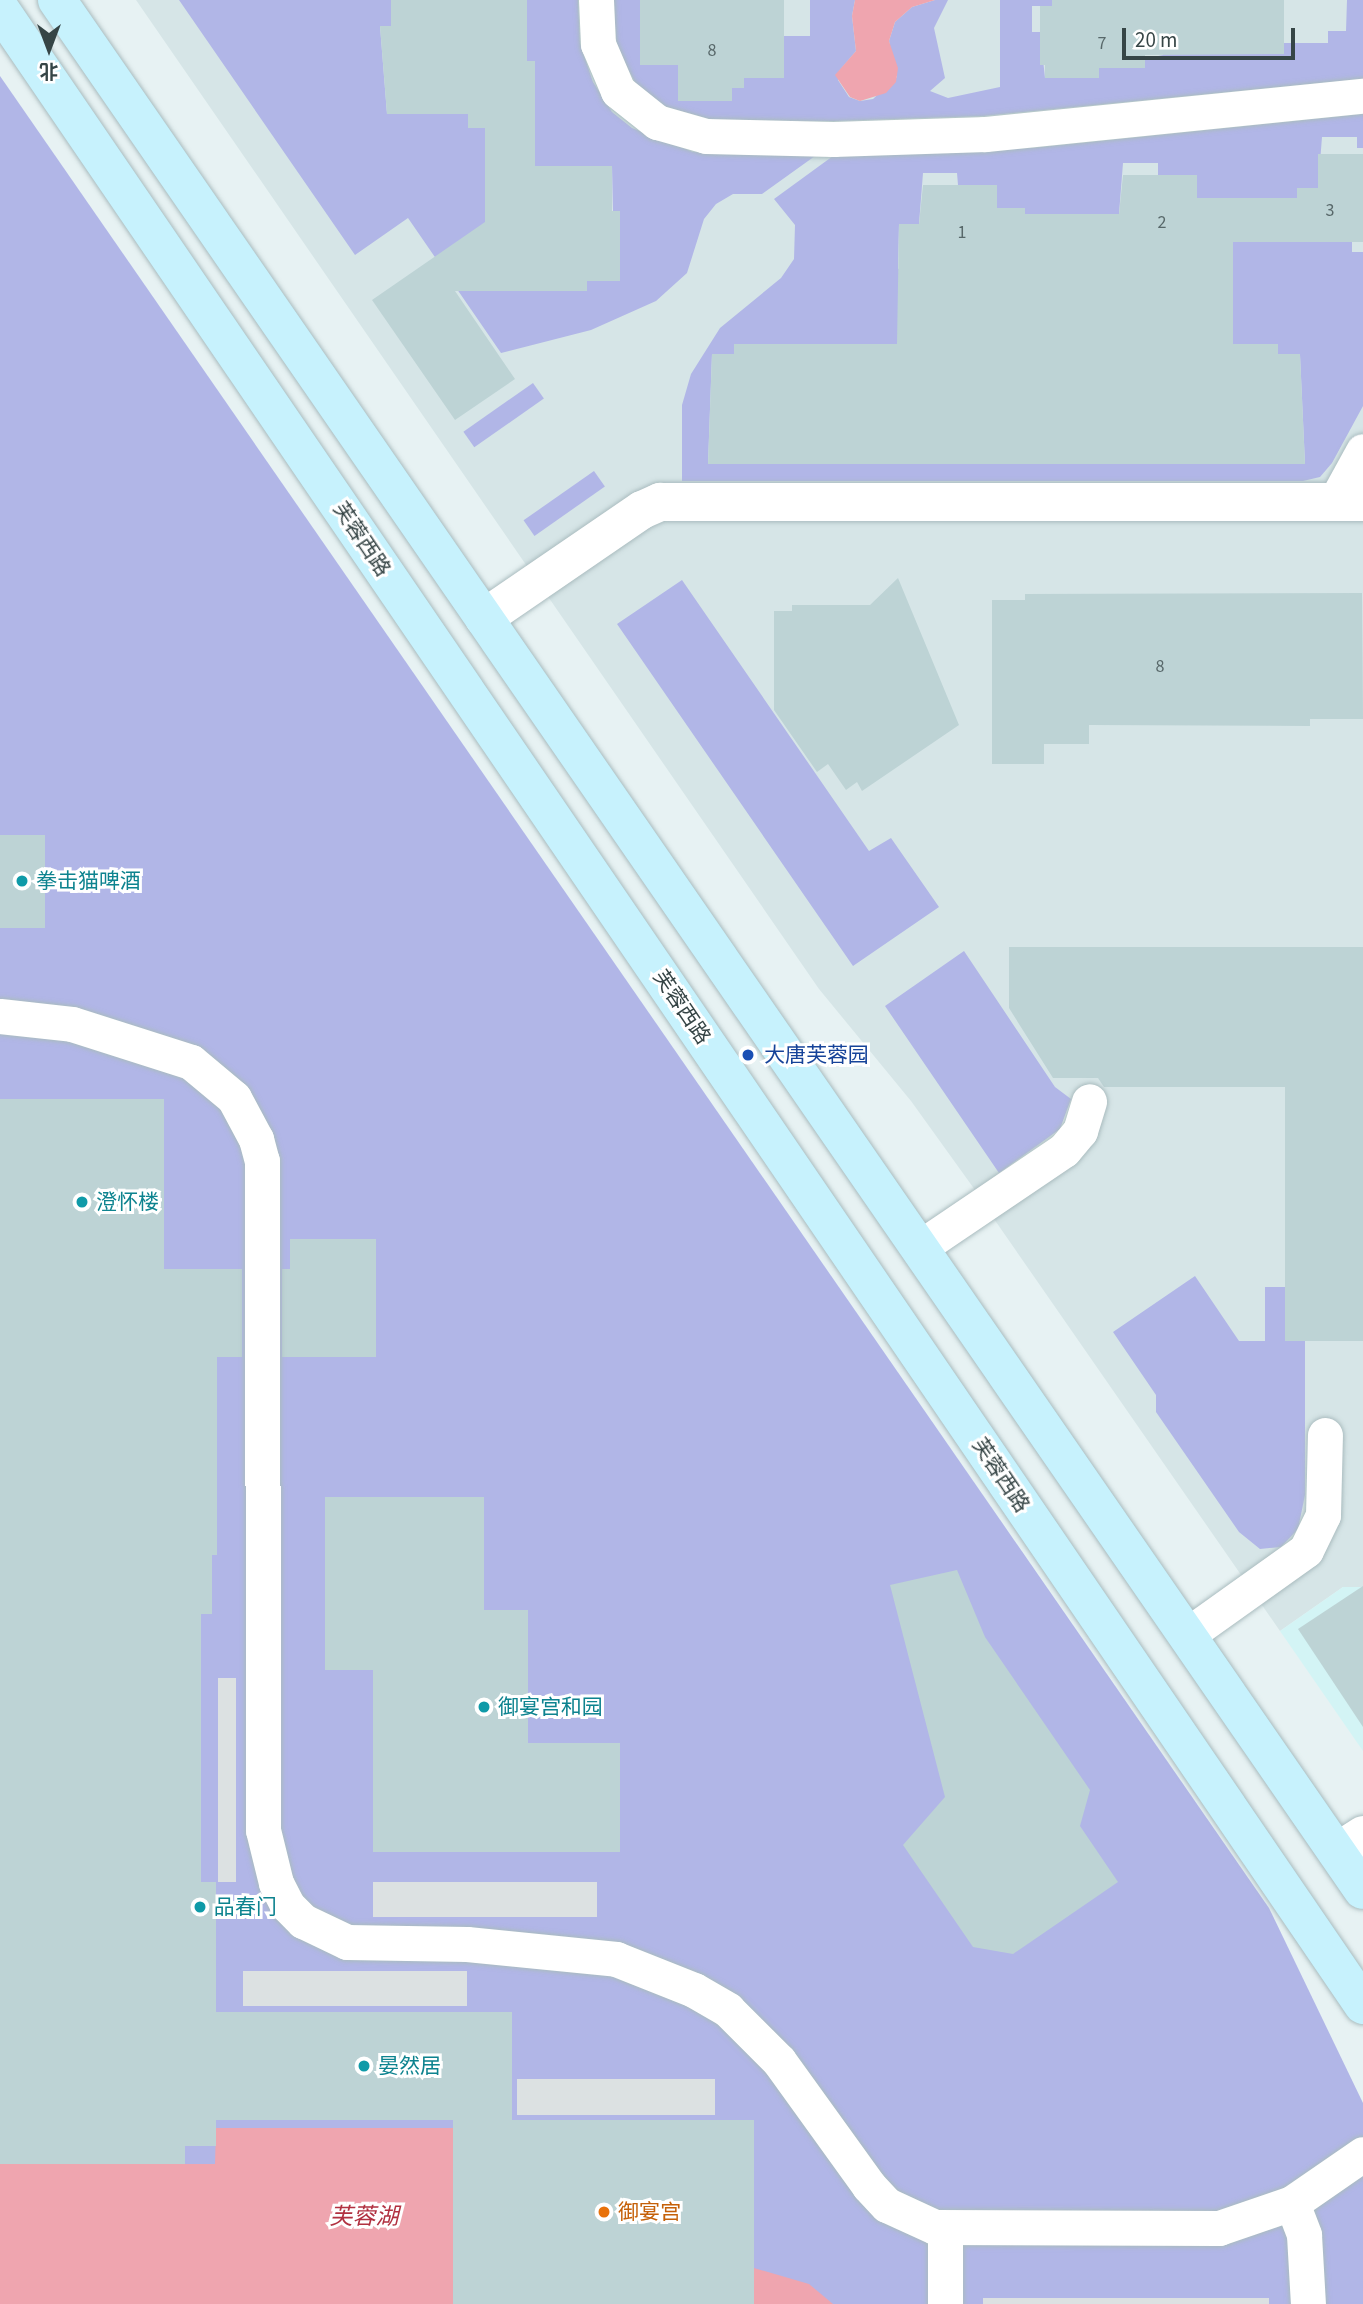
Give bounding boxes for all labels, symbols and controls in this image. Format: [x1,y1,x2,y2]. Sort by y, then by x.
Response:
north arrow [14,14,84,84]
scale bar [1125,14,1298,58]
text: 20 m [1135,25,1177,55]
house number: 7 [1098,33,1106,55]
house number: 8 [708,40,716,62]
text: 北 [40,57,59,84]
house number: 3 [1326,200,1334,222]
house number: 2 [1158,212,1166,234]
house number: 1 [958,222,966,244]
street label: 芙蓉西路 [328,497,396,581]
house number: 8 [1156,656,1164,678]
place label: 拳击猫啤酒 [36,868,141,894]
marker: 拳击猫啤酒 [14,873,30,889]
street label: 芙蓉西路 [648,965,716,1049]
place label: 大唐芙蓉园 [764,1042,869,1068]
marker: 大唐芙蓉园 [738,1045,758,1065]
place label: 澄怀楼 [96,1189,159,1215]
marker: 澄怀楼 [74,1194,90,1210]
street label: 芙蓉西路 [967,1433,1035,1517]
place label: 御宴宫和园 [498,1694,603,1720]
marker: 御宴宫和园 [476,1699,492,1715]
place label: 品春门 [214,1894,277,1920]
marker: 品春门 [192,1899,208,1915]
place label: 晏然居 [378,2053,441,2079]
marker: 晏然居 [356,2058,372,2074]
place label: 御宴宫 [618,2199,681,2225]
water label: 芙蓉湖 [330,2203,398,2231]
marker: 御宴宫 [596,2204,612,2220]

